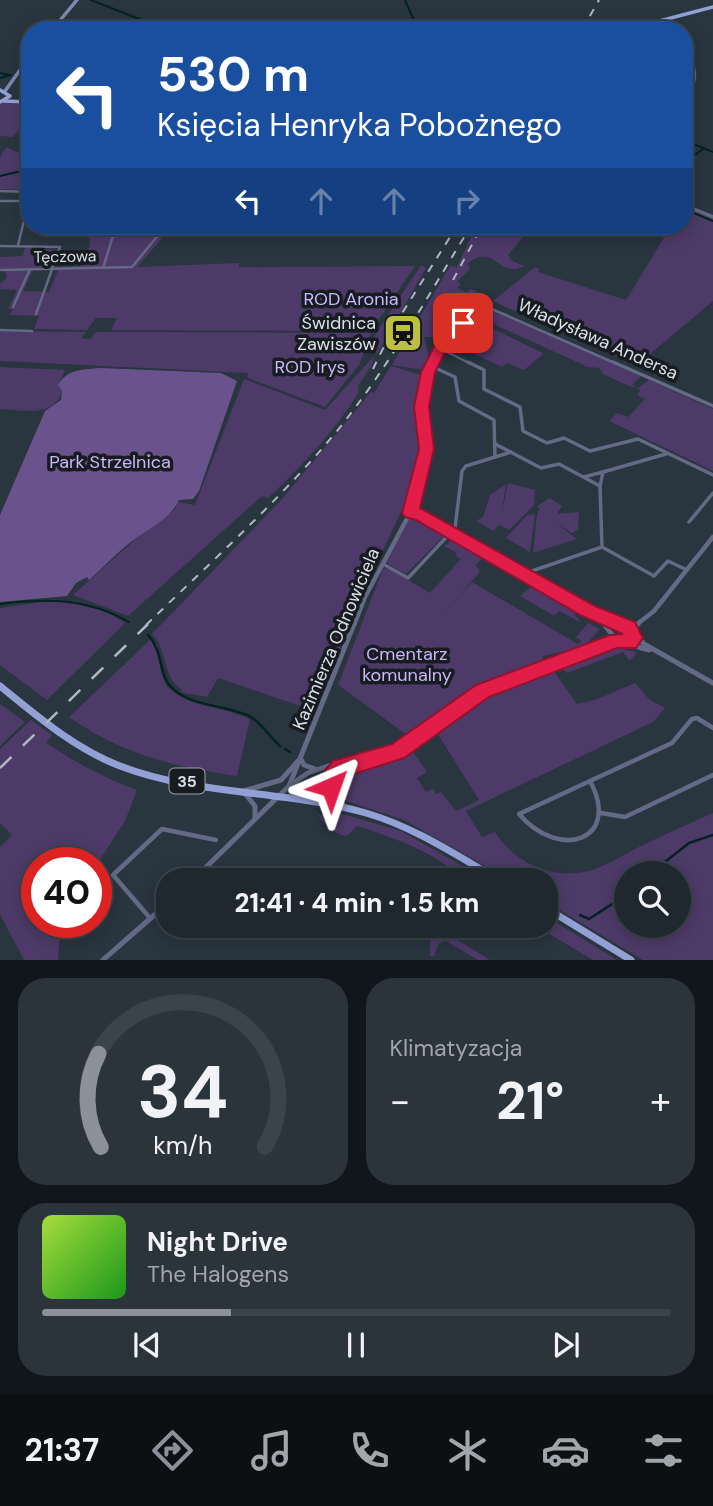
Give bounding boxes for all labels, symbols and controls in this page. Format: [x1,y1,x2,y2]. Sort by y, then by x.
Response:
text: 530 m [157,42,309,106]
icon: left [42,49,133,140]
text: Księcia Henryka Pobożnego [157,104,562,146]
icon: left [229,182,267,220]
icon: ahead [302,182,340,220]
icon: ahead [375,182,413,220]
icon: right [448,182,486,220]
street label: Tęczowa [33,245,97,268]
park label: ROD Aronia [303,287,399,311]
pin [433,293,493,353]
street label: Władysława Andersa [514,293,682,385]
icon: arrive [444,304,482,342]
place label: Świdnica Zawiszów [297,311,376,356]
station icon: Świdnica Zawiszów [382,312,424,354]
park label: ROD Irys [274,355,346,379]
park label: Park Strzelnica [49,450,171,474]
street label: Kazimierza Odnowiciela [287,545,385,733]
park label: Cmentarz komunalny [362,642,452,687]
position arrow [294,750,368,824]
road number: 35 [170,768,204,794]
speed limit sign: 40 [21,847,112,938]
map controls [614,861,691,938]
button: search [614,861,691,938]
text: 21:41 · 4 min · 1.5 km [235,886,479,920]
text: Klimatyzacja [390,1033,522,1063]
text: 34 [137,1046,228,1141]
text: 21° [496,1067,564,1135]
text: − [390,1076,410,1126]
text: + [650,1076,671,1126]
text: km/h [153,1129,212,1162]
text: Night Drive [147,1225,288,1259]
text: The Halogens [147,1259,289,1289]
icon: previous [128,1326,166,1364]
icon: pause [337,1326,375,1364]
icon: next [547,1326,585,1364]
icon: directions [148,1426,197,1475]
icon: music [247,1426,296,1475]
icon: phone [345,1426,394,1475]
icon: climate [443,1426,492,1475]
icon: car [541,1426,590,1475]
icon: filters [639,1426,688,1475]
text: 21:37 [25,1429,99,1471]

